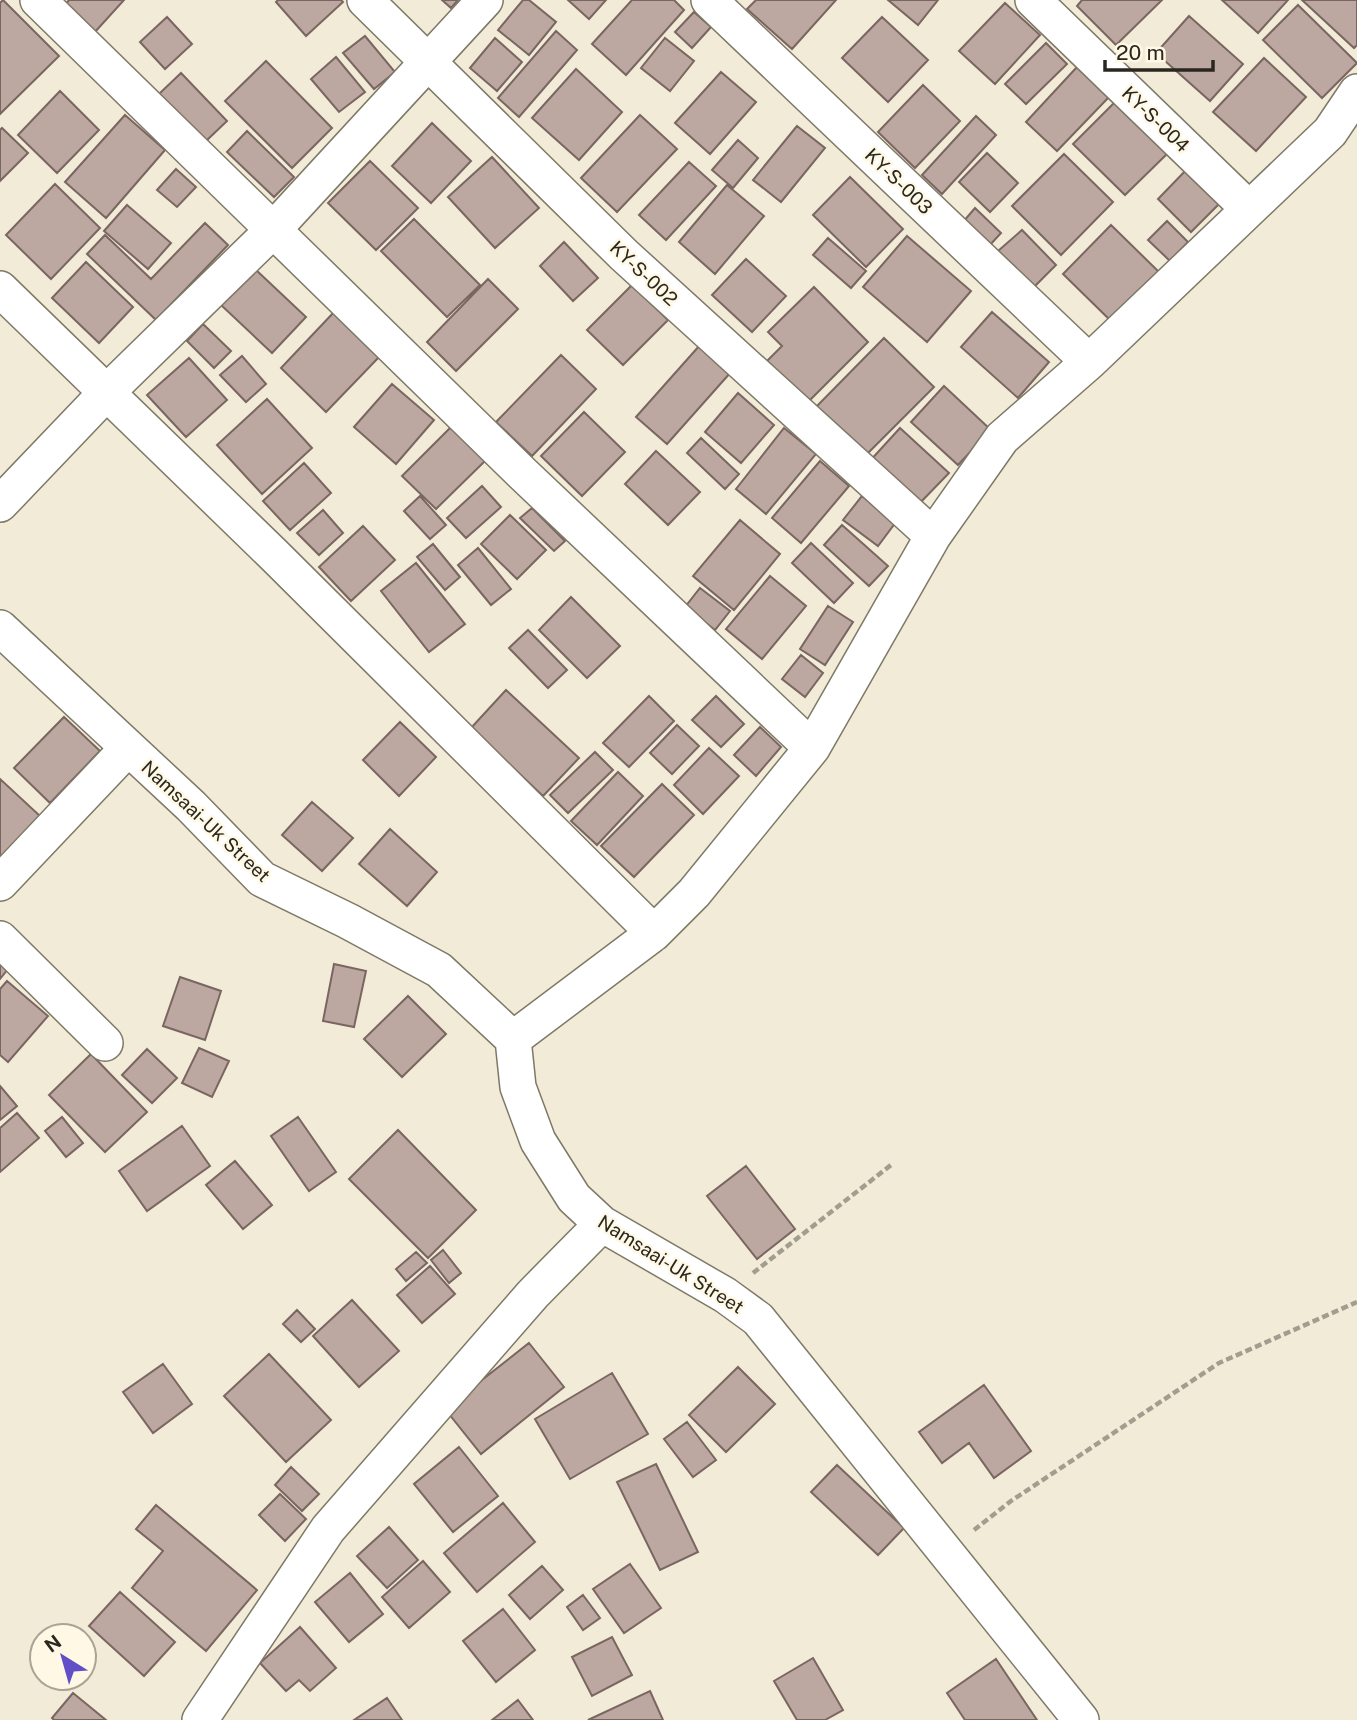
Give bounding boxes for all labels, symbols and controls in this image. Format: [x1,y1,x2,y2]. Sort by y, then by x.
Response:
scale bar [1105,28,1214,72]
text: 20 m [1116,40,1165,65]
street label: KY-S-004 [1118,82,1194,156]
street label: KY-S-003 [861,144,937,218]
street label: KY-S-002 [606,236,682,310]
street label: Namsaai-Uk Street [137,756,275,886]
street label: Namsaai-Uk Street [594,1210,748,1318]
north arrow [28,1622,98,1692]
text: N [40,1630,65,1657]

